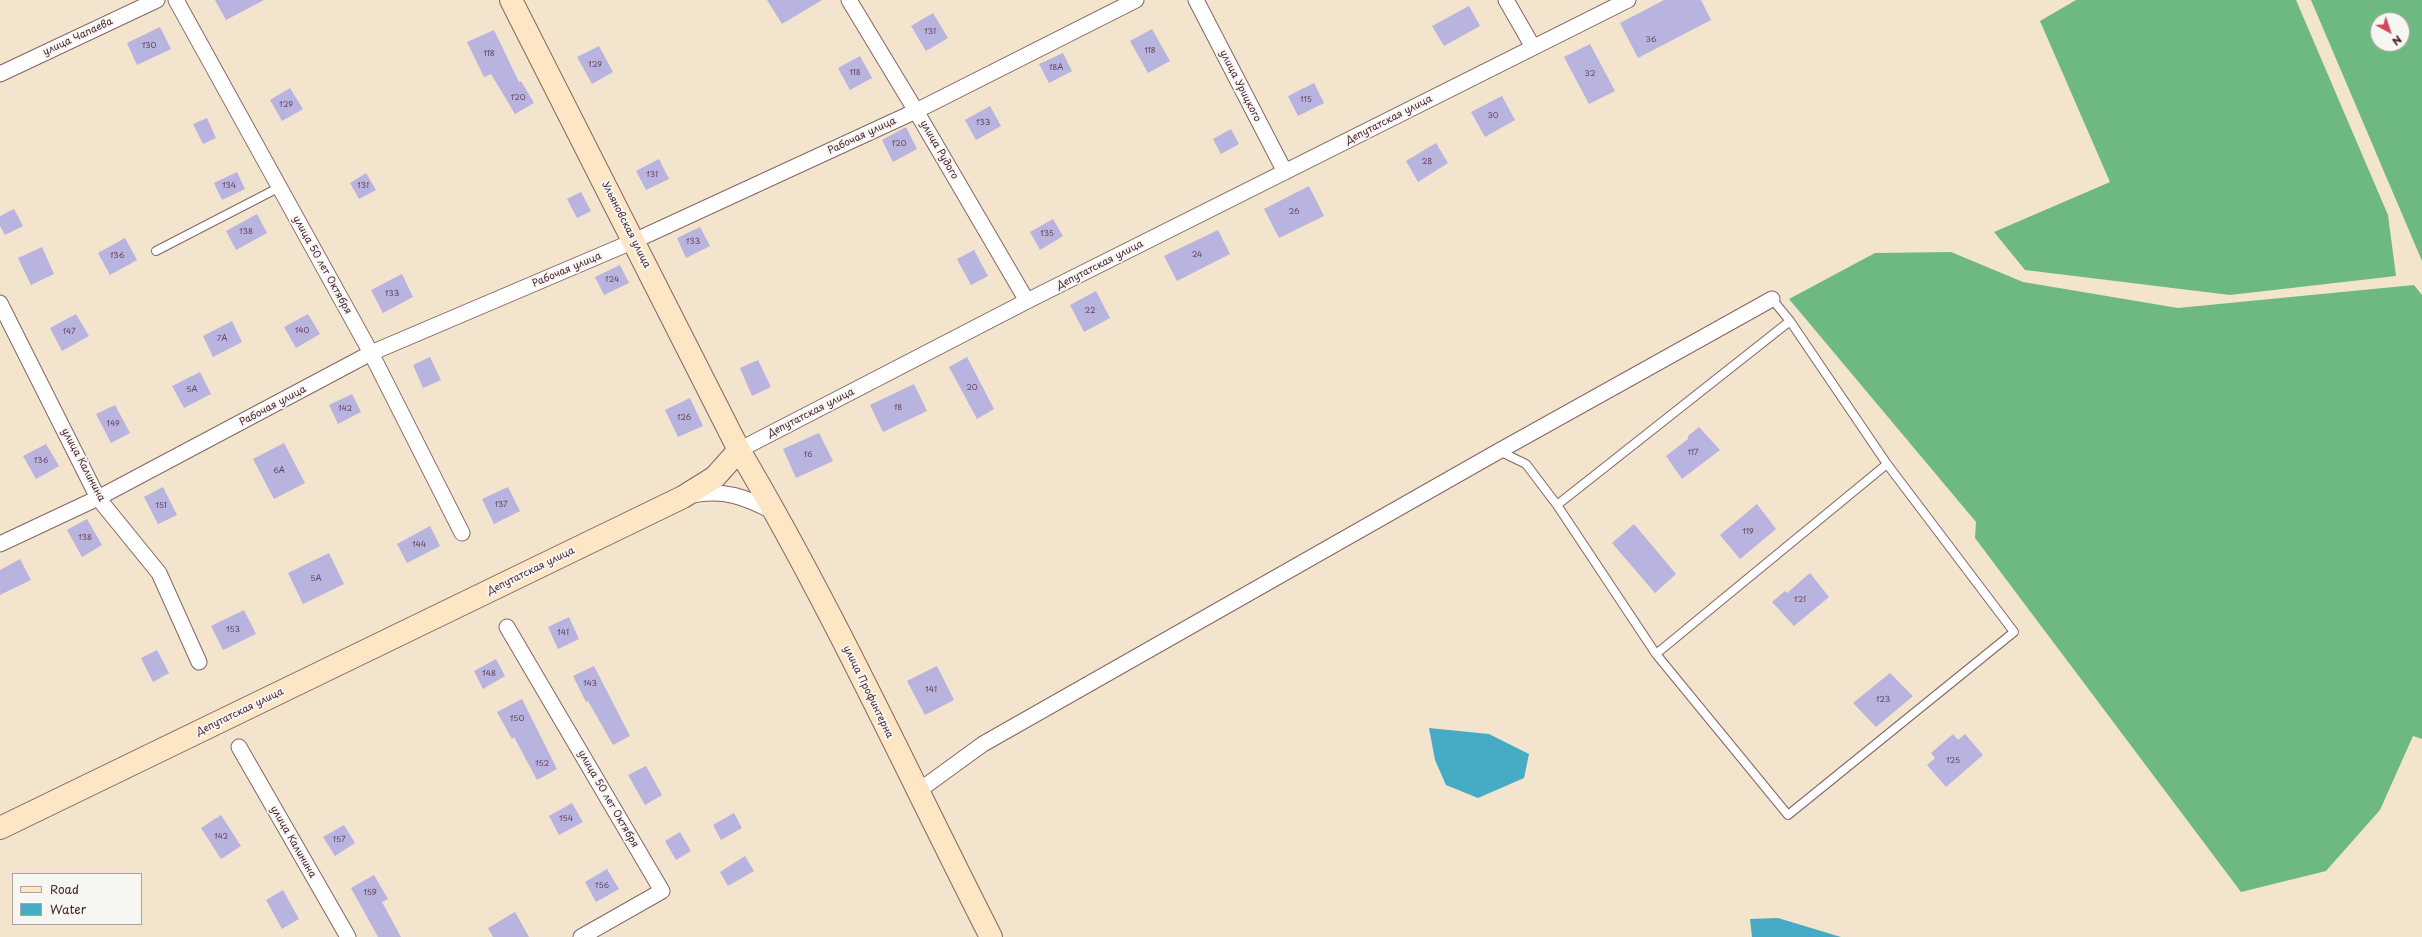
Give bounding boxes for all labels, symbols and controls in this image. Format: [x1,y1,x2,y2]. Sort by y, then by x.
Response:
north arrow [2370,12,2410,52]
street label: улица Чапаева [41,16,115,58]
house number: 131 [924,27,936,37]
text: N [2389,31,2406,50]
house number: 36 [1646,35,1656,45]
house number: 130 [142,41,156,51]
house number: 118 [1144,46,1156,56]
street label: улица Урицкого [1217,48,1263,124]
house number: 118 [483,49,495,59]
house number: 129 [588,60,602,70]
house number: 18А [1049,63,1063,73]
house number: 118 [849,68,861,78]
house number: 32 [1585,69,1595,79]
house number: 120 [510,93,526,103]
street label: Депутатская улица [1344,93,1434,147]
house number: 115 [1300,95,1312,105]
house number: 129 [279,100,293,110]
house number: 30 [1487,111,1499,121]
street label: Рабочая улица [826,115,898,157]
street label: улица Рудого [917,118,961,182]
house number: 133 [976,118,990,128]
house number: 120 [891,139,907,149]
house number: 28 [1422,157,1432,167]
house number: 131 [646,170,658,180]
street label: Ульяновская улица [599,180,653,270]
house number: 134 [222,181,236,191]
house number: 131 [357,181,369,191]
house number: 26 [1289,207,1299,217]
street label: улица 50 лет Октября [290,214,354,316]
house number: 138 [239,227,253,237]
house number: 135 [1040,229,1054,239]
house number: 133 [686,237,700,247]
street label: Депутатская улица [1055,238,1145,292]
street label: Рабочая улица [531,250,603,290]
house number: 24 [1192,250,1202,260]
house number: 136 [110,251,124,261]
house number: 124 [605,275,619,285]
house number: 133 [385,289,399,299]
house number: 22 [1085,306,1095,316]
house number: 140 [295,326,309,336]
house number: 147 [62,327,76,337]
house number: 7А [217,334,227,344]
street label: Рабочая улица [238,383,308,429]
house number: 20 [966,383,978,393]
house number: 5А [186,385,198,395]
street label: Депутатская улица [766,386,856,440]
house number: 18 [894,403,902,413]
house number: 142 [338,404,352,414]
house number: 126 [677,413,691,423]
house number: 149 [106,419,120,429]
street label: улица Калинина [59,426,107,504]
house number: 117 [1687,448,1699,458]
house number: 16 [803,450,813,460]
house number: 136 [34,456,48,466]
house number: 6А [273,466,285,476]
house number: 137 [494,500,508,510]
house number: 151 [155,501,167,511]
house number: 119 [1742,527,1754,537]
house number: 138 [78,533,92,543]
house number: 144 [412,540,426,550]
street label: Депутатская улица [485,545,577,597]
house number: 5А [310,574,322,584]
house number: 121 [1794,595,1806,605]
house number: 153 [226,625,240,635]
house number: 141 [557,628,569,638]
street label: улица Профинтерна [840,644,896,740]
house number: 148 [482,669,496,679]
house number: 143 [583,679,597,689]
house number: 141 [925,685,937,695]
street label: Депутатская улица [194,686,286,738]
house number: 123 [1876,695,1890,705]
house number: 150 [510,714,524,724]
street label: улица 50 лет Октября [575,748,641,850]
house number: 125 [1946,756,1960,766]
house number: 152 [535,759,549,769]
street label: улица Калинина [268,804,318,880]
house number: 154 [559,814,573,824]
house number: 142 [214,832,228,842]
house number: 157 [332,835,346,845]
legend [12,873,142,925]
text: Road [50,880,79,898]
house number: 156 [595,881,609,891]
house number: 159 [363,888,377,898]
text: Water [50,900,86,918]

